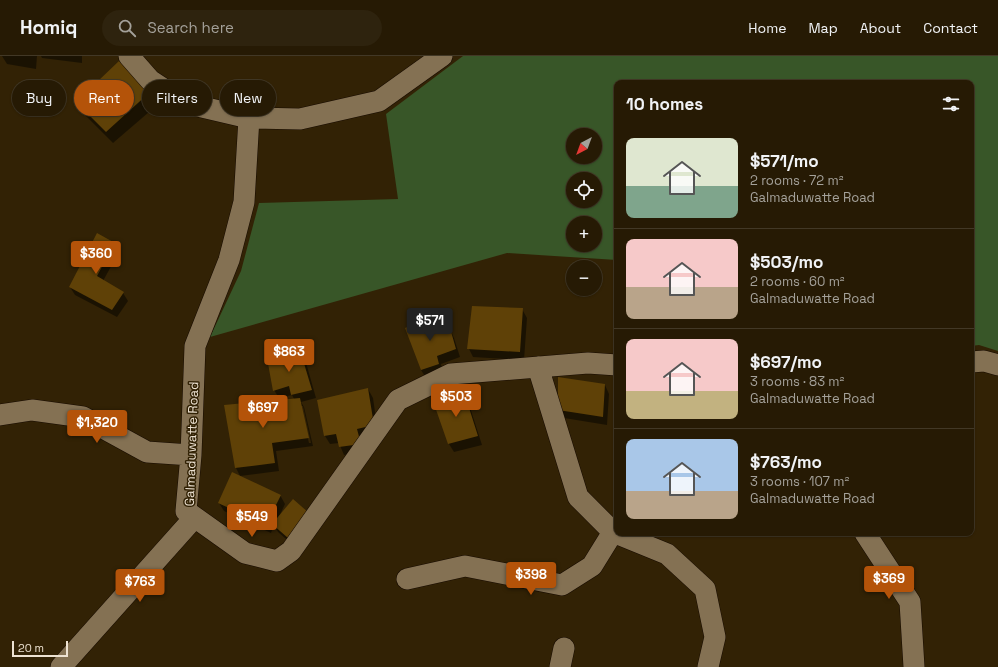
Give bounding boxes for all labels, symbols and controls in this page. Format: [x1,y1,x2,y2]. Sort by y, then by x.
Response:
search box [102,10,382,46]
text: Homiq [20,15,78,40]
icon: search [116,17,138,39]
text: Search here [148,18,234,37]
text: Home [748,19,786,37]
text: Map [808,19,838,37]
text: About [860,19,901,37]
text: Contact [923,19,978,37]
chip: Buy [12,80,66,116]
chip: Rent [74,80,134,116]
chip: Filters [142,80,212,116]
chip: New [220,80,276,116]
text: 10 homes [626,93,703,115]
icon: filters [940,93,962,115]
north arrow [566,128,602,164]
map controls [566,128,602,296]
text: $571/mo [750,150,819,172]
icon: home [658,154,706,202]
button: locate [566,172,602,208]
text: 2 rooms · 72 m² [750,172,843,189]
text: Galmaduwatte Road [750,189,875,206]
button: + [566,216,602,252]
pin: $360 [72,241,120,275]
text: $360 [80,245,112,262]
text: $503/mo [750,251,823,273]
icon: home [658,255,706,303]
button: − [566,260,602,296]
text: 2 rooms · 60 m² [750,273,845,290]
text: Galmaduwatte Road [750,290,875,307]
pin: $571 [406,308,454,342]
text: $571 [416,312,444,329]
pin: $863 [265,339,313,373]
text: $863 [273,343,305,360]
text: $697/mo [750,351,822,373]
icon: home [658,355,706,403]
text: 3 rooms · 83 m² [750,373,844,390]
street label: Galmaduwatte Road [181,381,202,507]
pin: $503 [432,384,480,418]
text: $503 [440,388,472,405]
text: Galmaduwatte Road [750,390,875,407]
pin: $697 [239,395,287,429]
text: $697 [248,399,278,416]
pin: $1,320 [64,410,130,444]
text: $1,320 [76,414,118,431]
text: $763/mo [750,451,822,473]
icon: home [658,455,706,503]
text: 3 rooms · 107 m² [750,473,849,490]
text: Galmaduwatte Road [750,490,875,507]
pin: $549 [228,504,276,538]
text: $549 [236,508,268,525]
pin: $398 [507,562,555,596]
text: $398 [515,566,547,583]
pin: $369 [865,566,913,600]
pin: $763 [116,569,164,603]
text: $369 [873,570,905,587]
text: $763 [125,573,155,590]
scale bar [12,639,68,658]
text: 20 m [18,641,44,655]

